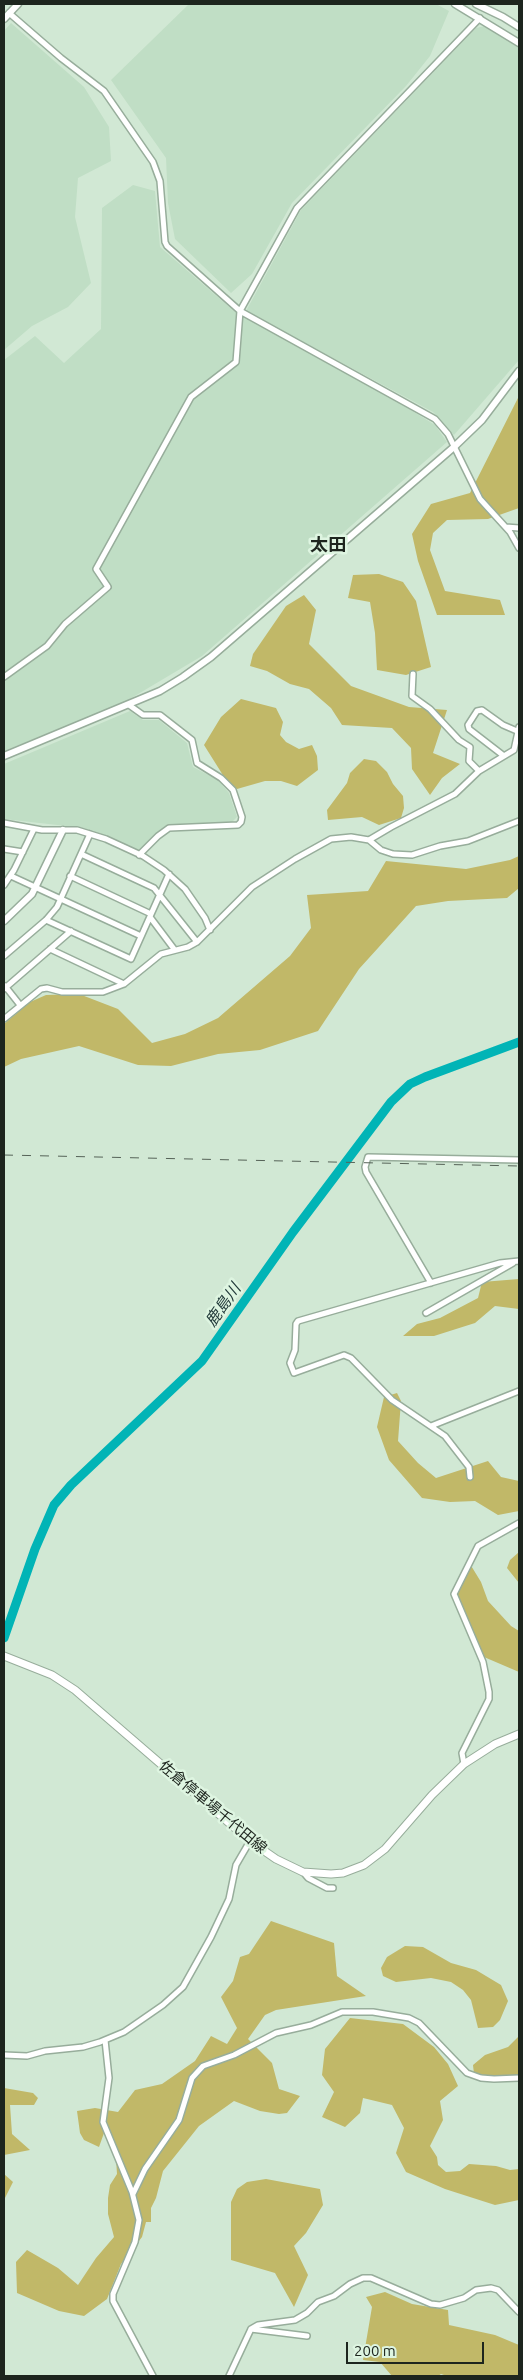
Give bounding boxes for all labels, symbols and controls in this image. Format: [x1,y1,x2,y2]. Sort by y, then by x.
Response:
district label: 太田 [310,534,346,556]
water label: 鹿島川 [201,1280,245,1330]
street label: 佐倉停車場千代田線 [156,1757,270,1857]
scale bar [348,2332,486,2364]
text: 200 m [354,2342,396,2359]

